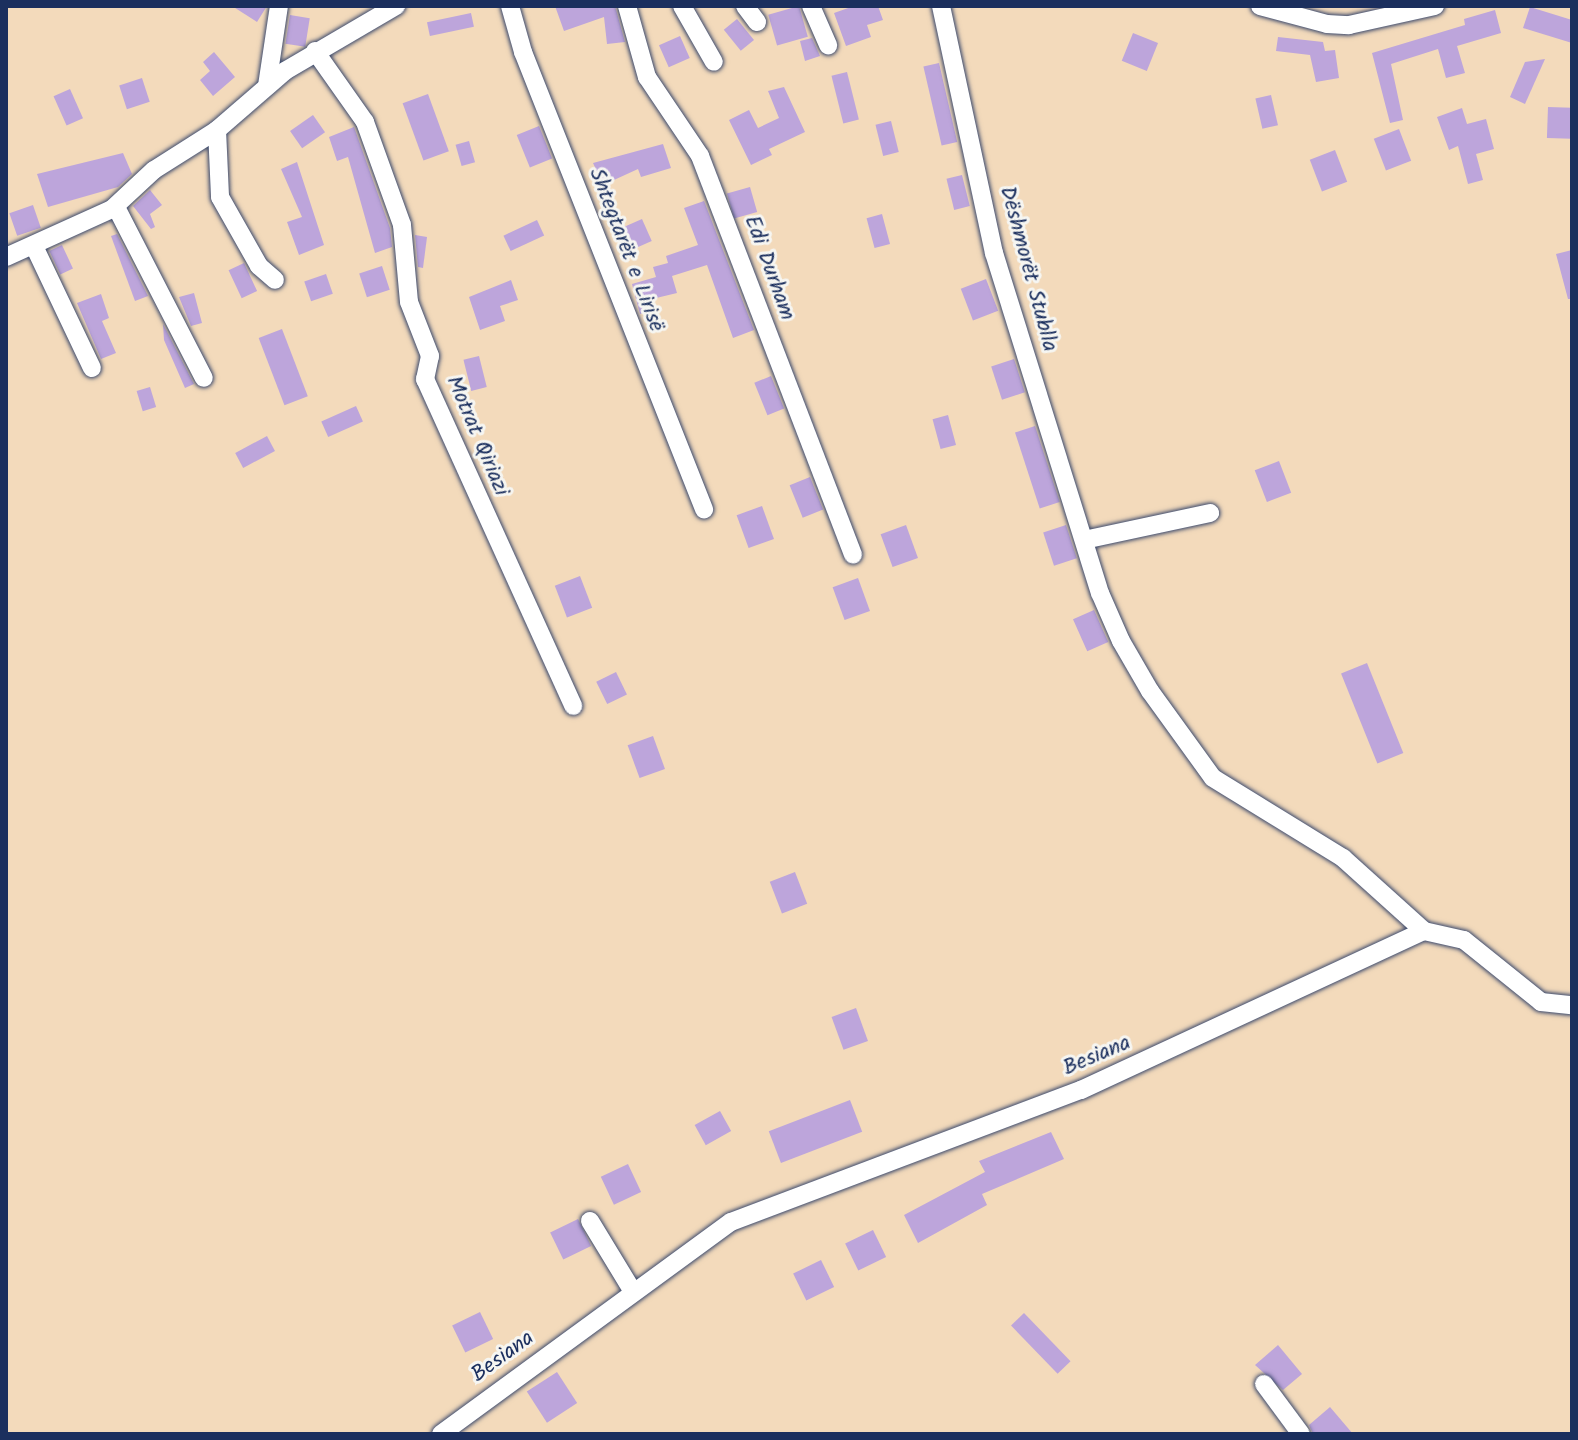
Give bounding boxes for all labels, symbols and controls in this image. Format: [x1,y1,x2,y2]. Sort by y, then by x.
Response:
street label: Shtegtarët e Lirisë [583,165,669,335]
street label: Dëshmorët Stublla [993,183,1063,355]
street label: Edi Durham [738,212,800,324]
street label: Motrat Qiriazi [440,372,514,500]
street label: Besiana [1059,1030,1135,1082]
street label: Besiana [467,1325,539,1389]

